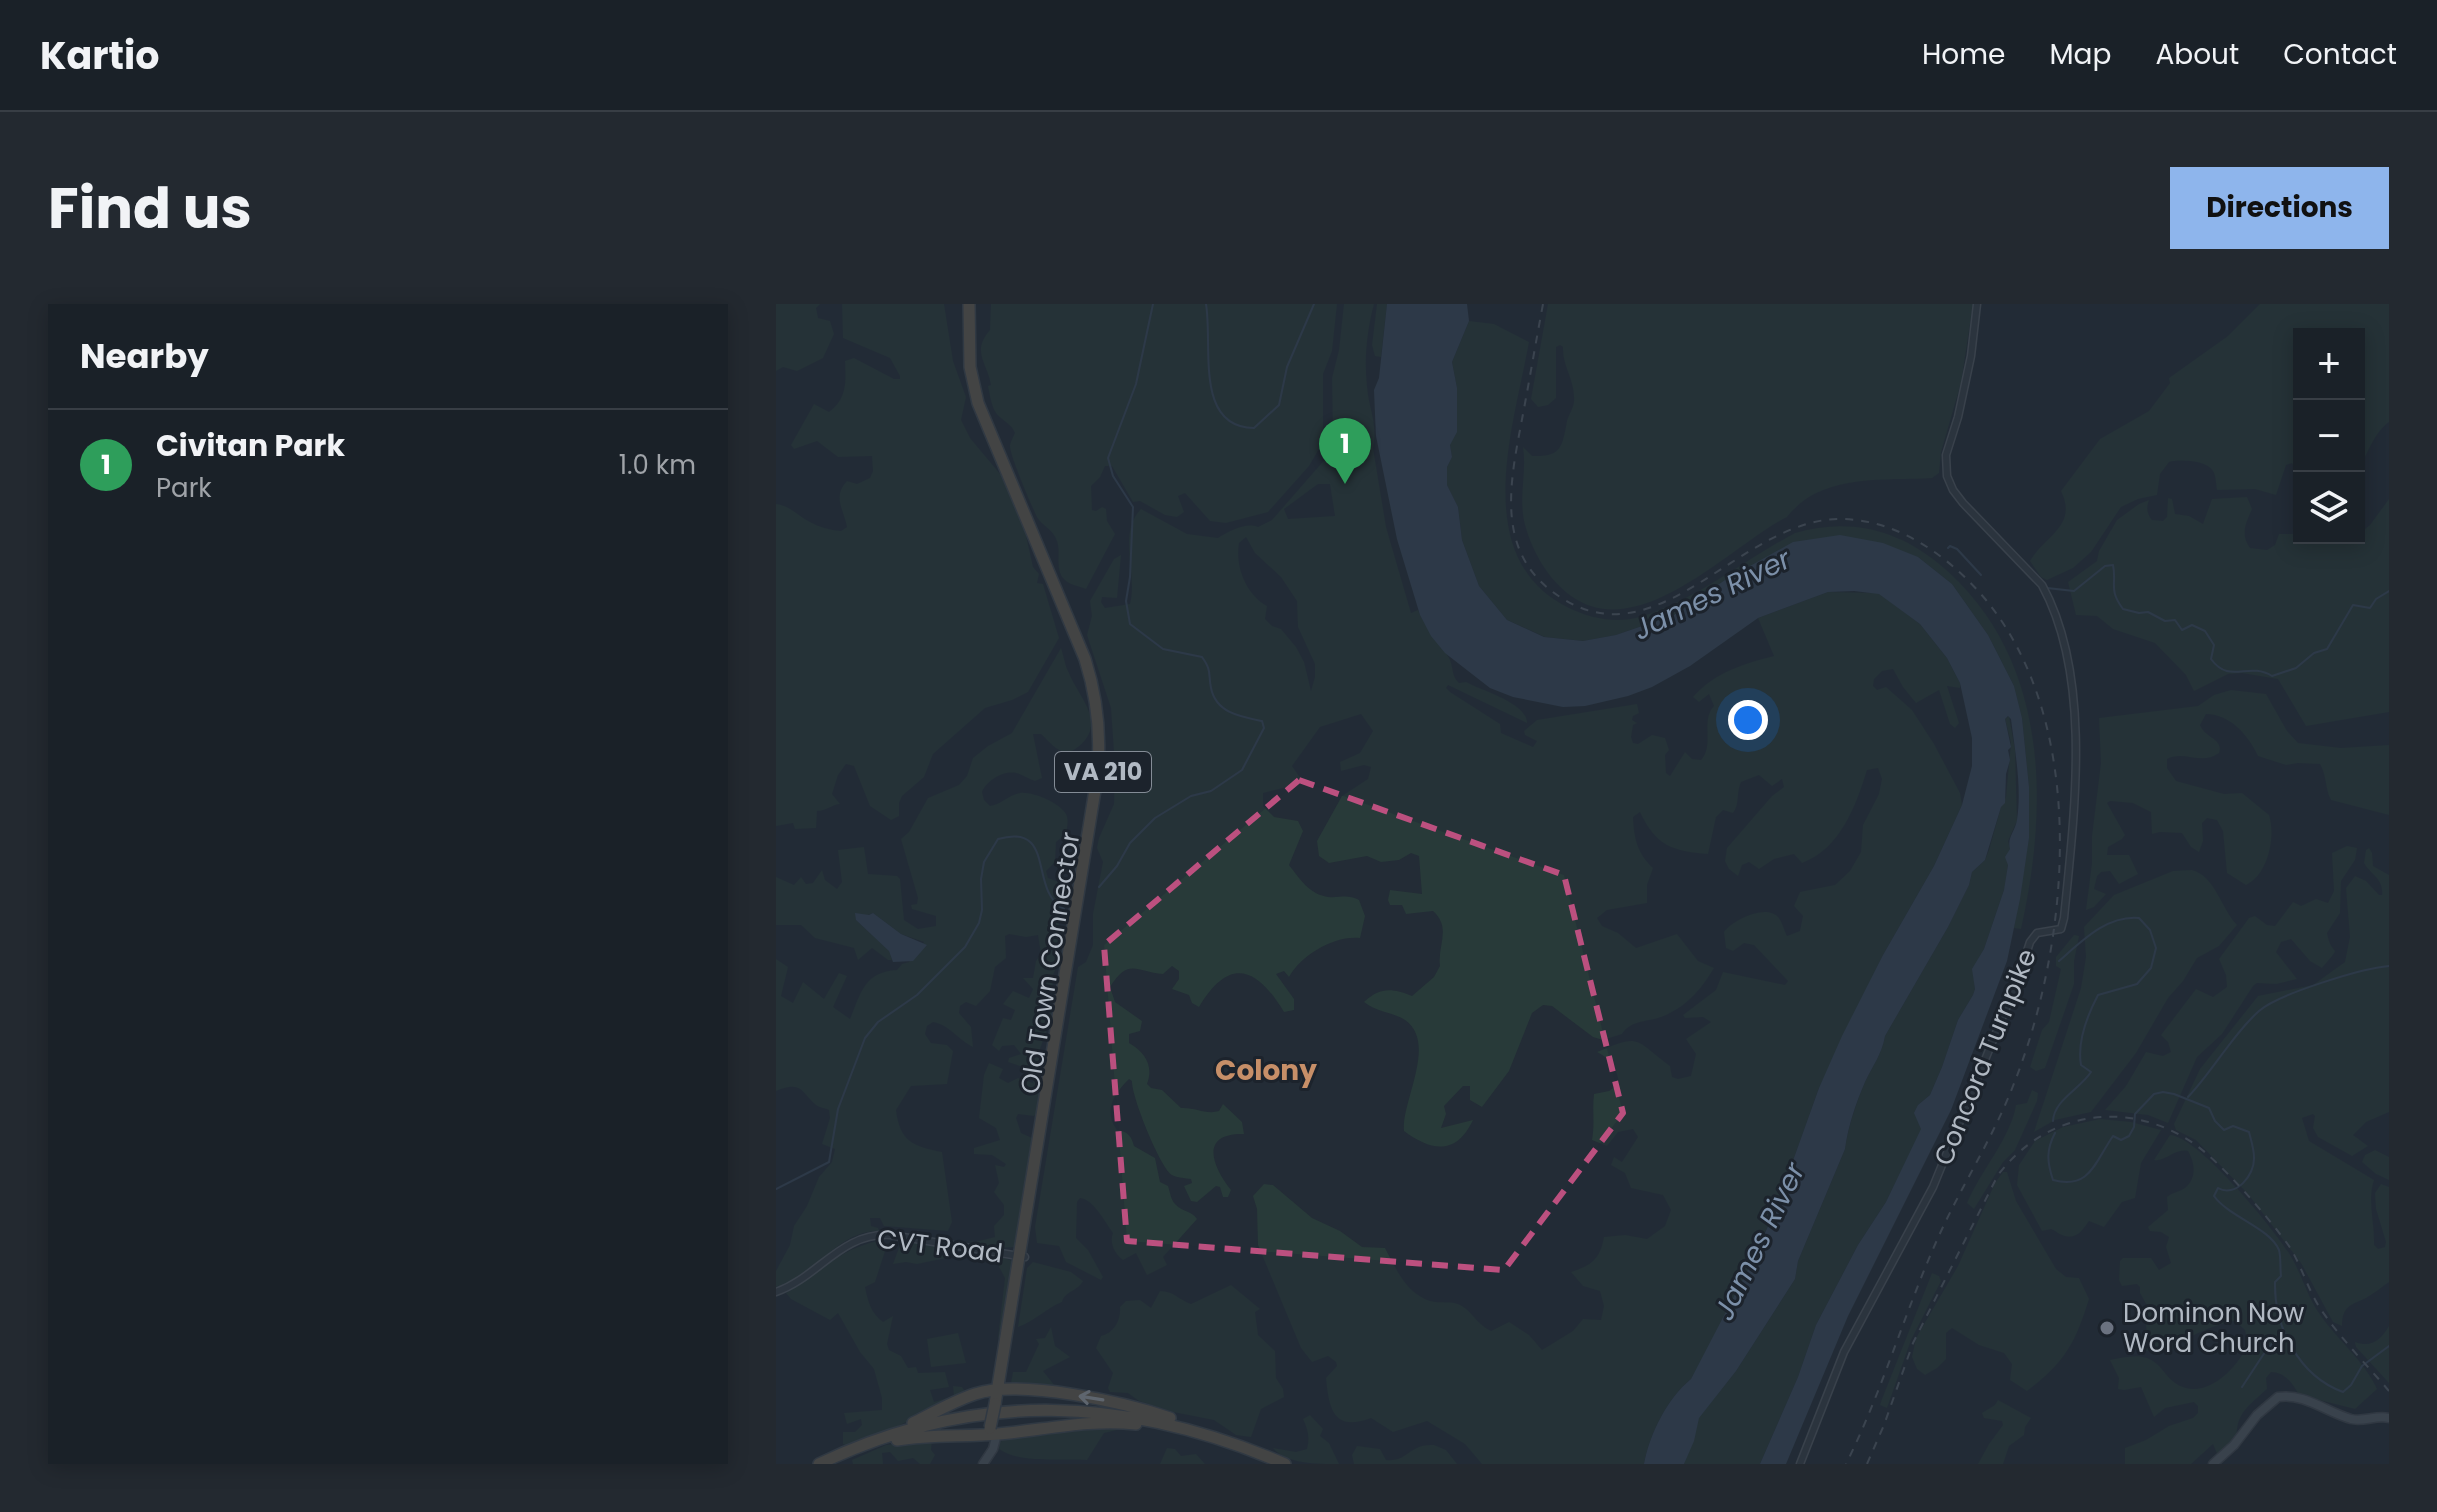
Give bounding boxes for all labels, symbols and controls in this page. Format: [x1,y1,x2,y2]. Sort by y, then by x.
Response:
text: Kartio [40,29,159,82]
text: Home [1922,35,2005,74]
text: Map [2049,35,2111,74]
text: About [2155,35,2239,74]
text: Contact [2283,35,2397,74]
button: Directions [2170,167,2389,249]
text: Find us [48,169,252,248]
map controls [2293,328,2365,544]
button: + [2293,328,2365,400]
text: Nearby [80,332,209,380]
button: − [2293,400,2365,472]
pin: 1 [1319,418,1371,484]
text: Civitan Park [156,424,345,467]
text: 1 [101,447,111,483]
text: 1.0 km [619,447,696,483]
text: Park [156,470,212,506]
button: layers [2293,472,2365,544]
water label: James River [1627,539,1798,649]
your location [1728,700,1768,740]
road number: VA 210 [1055,752,1151,792]
street label: Old Town Connector [1012,829,1088,1097]
street label: Concord Turnpike [1925,943,2045,1171]
district label: Colony [1215,1051,1317,1090]
water label: James River [1705,1156,1815,1326]
street label: CVT Road [875,1220,1005,1272]
place label: Dominon Now Word Church [2123,1295,2304,1361]
marker: Dominon Now Word Church [2098,1319,2116,1337]
one-way arrow [1079,1390,1104,1405]

